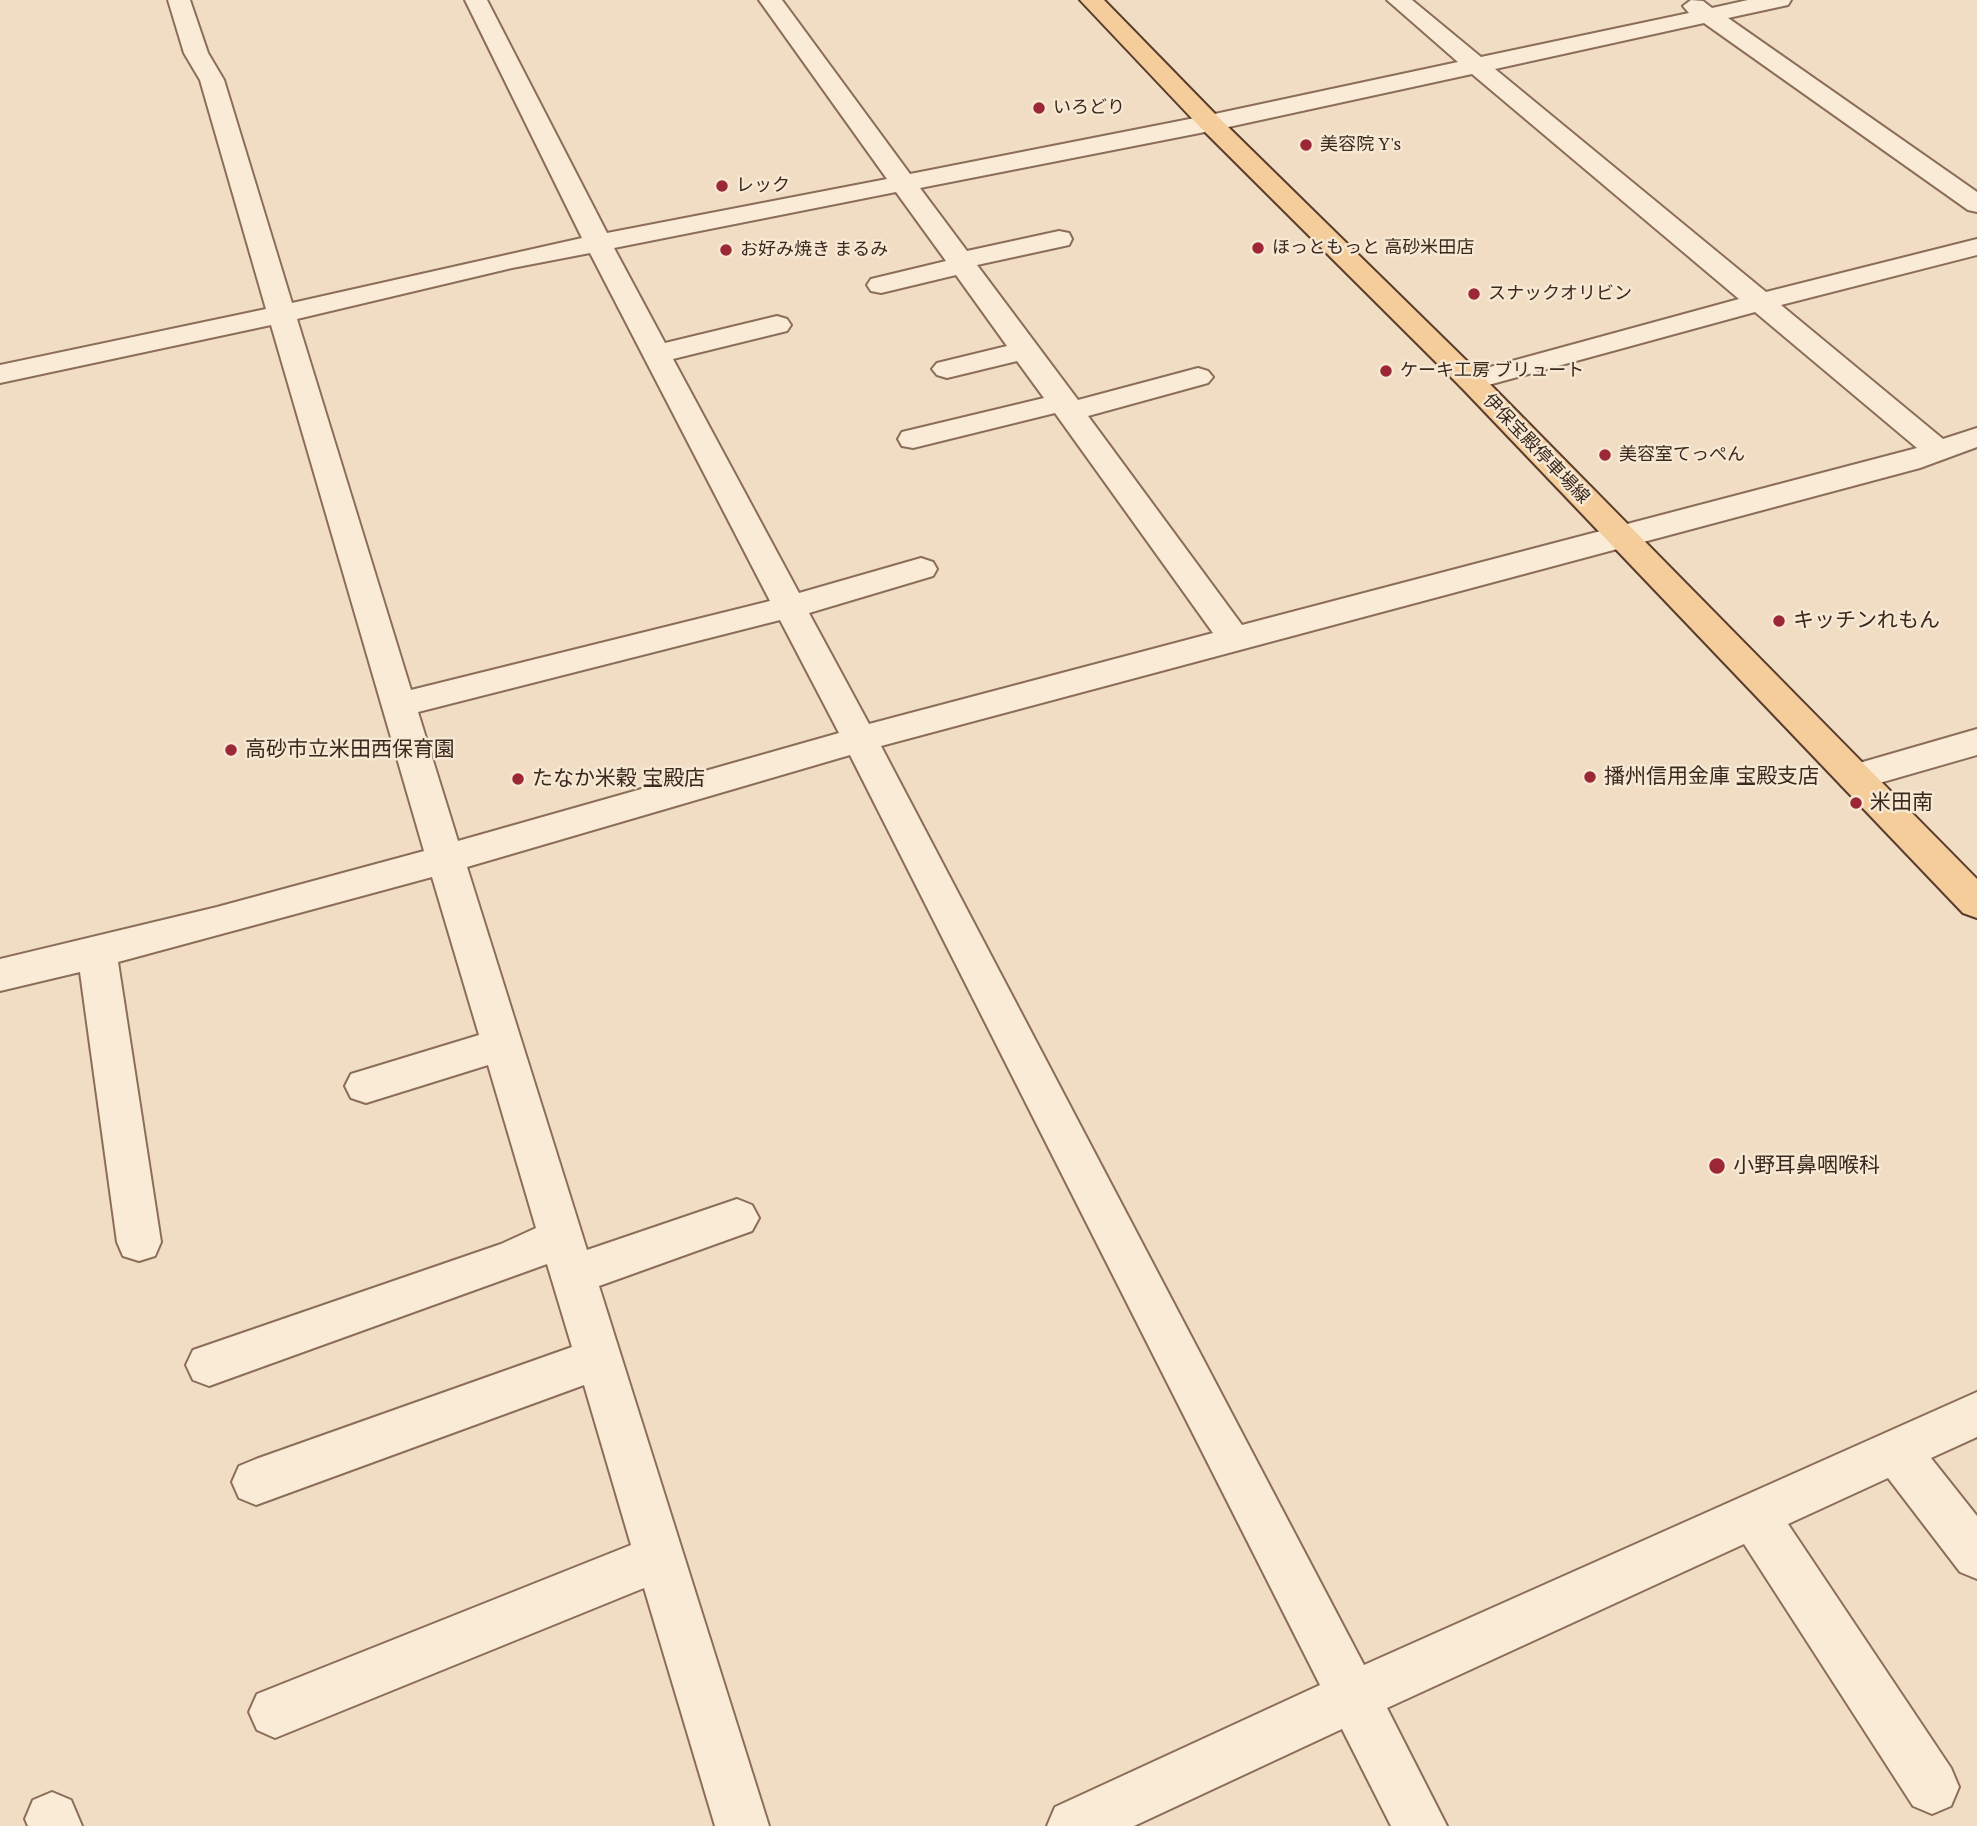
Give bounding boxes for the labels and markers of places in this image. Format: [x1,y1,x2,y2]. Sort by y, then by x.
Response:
place label: いろどり [1053,97,1125,119]
marker: いろどり [1031,100,1047,116]
place label: 美容院 Y's [1320,134,1401,156]
marker: 美容院 Y's [1298,137,1314,153]
place label: レック [736,175,790,197]
marker: レック [714,178,730,194]
place label: ほっともっと 高砂米田店 [1272,237,1474,259]
place label: お好み焼き まるみ [740,239,888,261]
marker: ほっともっと 高砂米田店 [1250,240,1266,256]
marker: お好み焼き まるみ [718,242,734,258]
place label: スナックオリビン [1488,283,1632,305]
marker: スナックオリビン [1466,286,1482,302]
place label: ケーキ工房 ブリュート [1400,360,1584,382]
marker: ケーキ工房 ブリュート [1378,363,1394,379]
place label: 美容室てっぺん [1619,444,1745,466]
marker: 美容室てっぺん [1597,447,1613,463]
place label: キッチンれもん [1793,608,1940,634]
marker: キッチンれもん [1771,613,1787,629]
place label: 高砂市立米田西保育園 [245,737,455,763]
marker: 高砂市立米田西保育園 [223,742,239,758]
place label: 播州信用金庫 宝殿支店 [1604,764,1819,790]
place label: たなか米穀 宝殿店 [532,766,705,792]
marker: 播州信用金庫 宝殿支店 [1582,769,1598,785]
marker: たなか米穀 宝殿店 [510,771,526,787]
place label: 米田南 [1870,790,1933,816]
marker: 米田南 [1848,795,1864,811]
place label: 小野耳鼻咽喉科 [1733,1153,1880,1179]
marker: 小野耳鼻咽喉科 [1707,1156,1727,1176]

